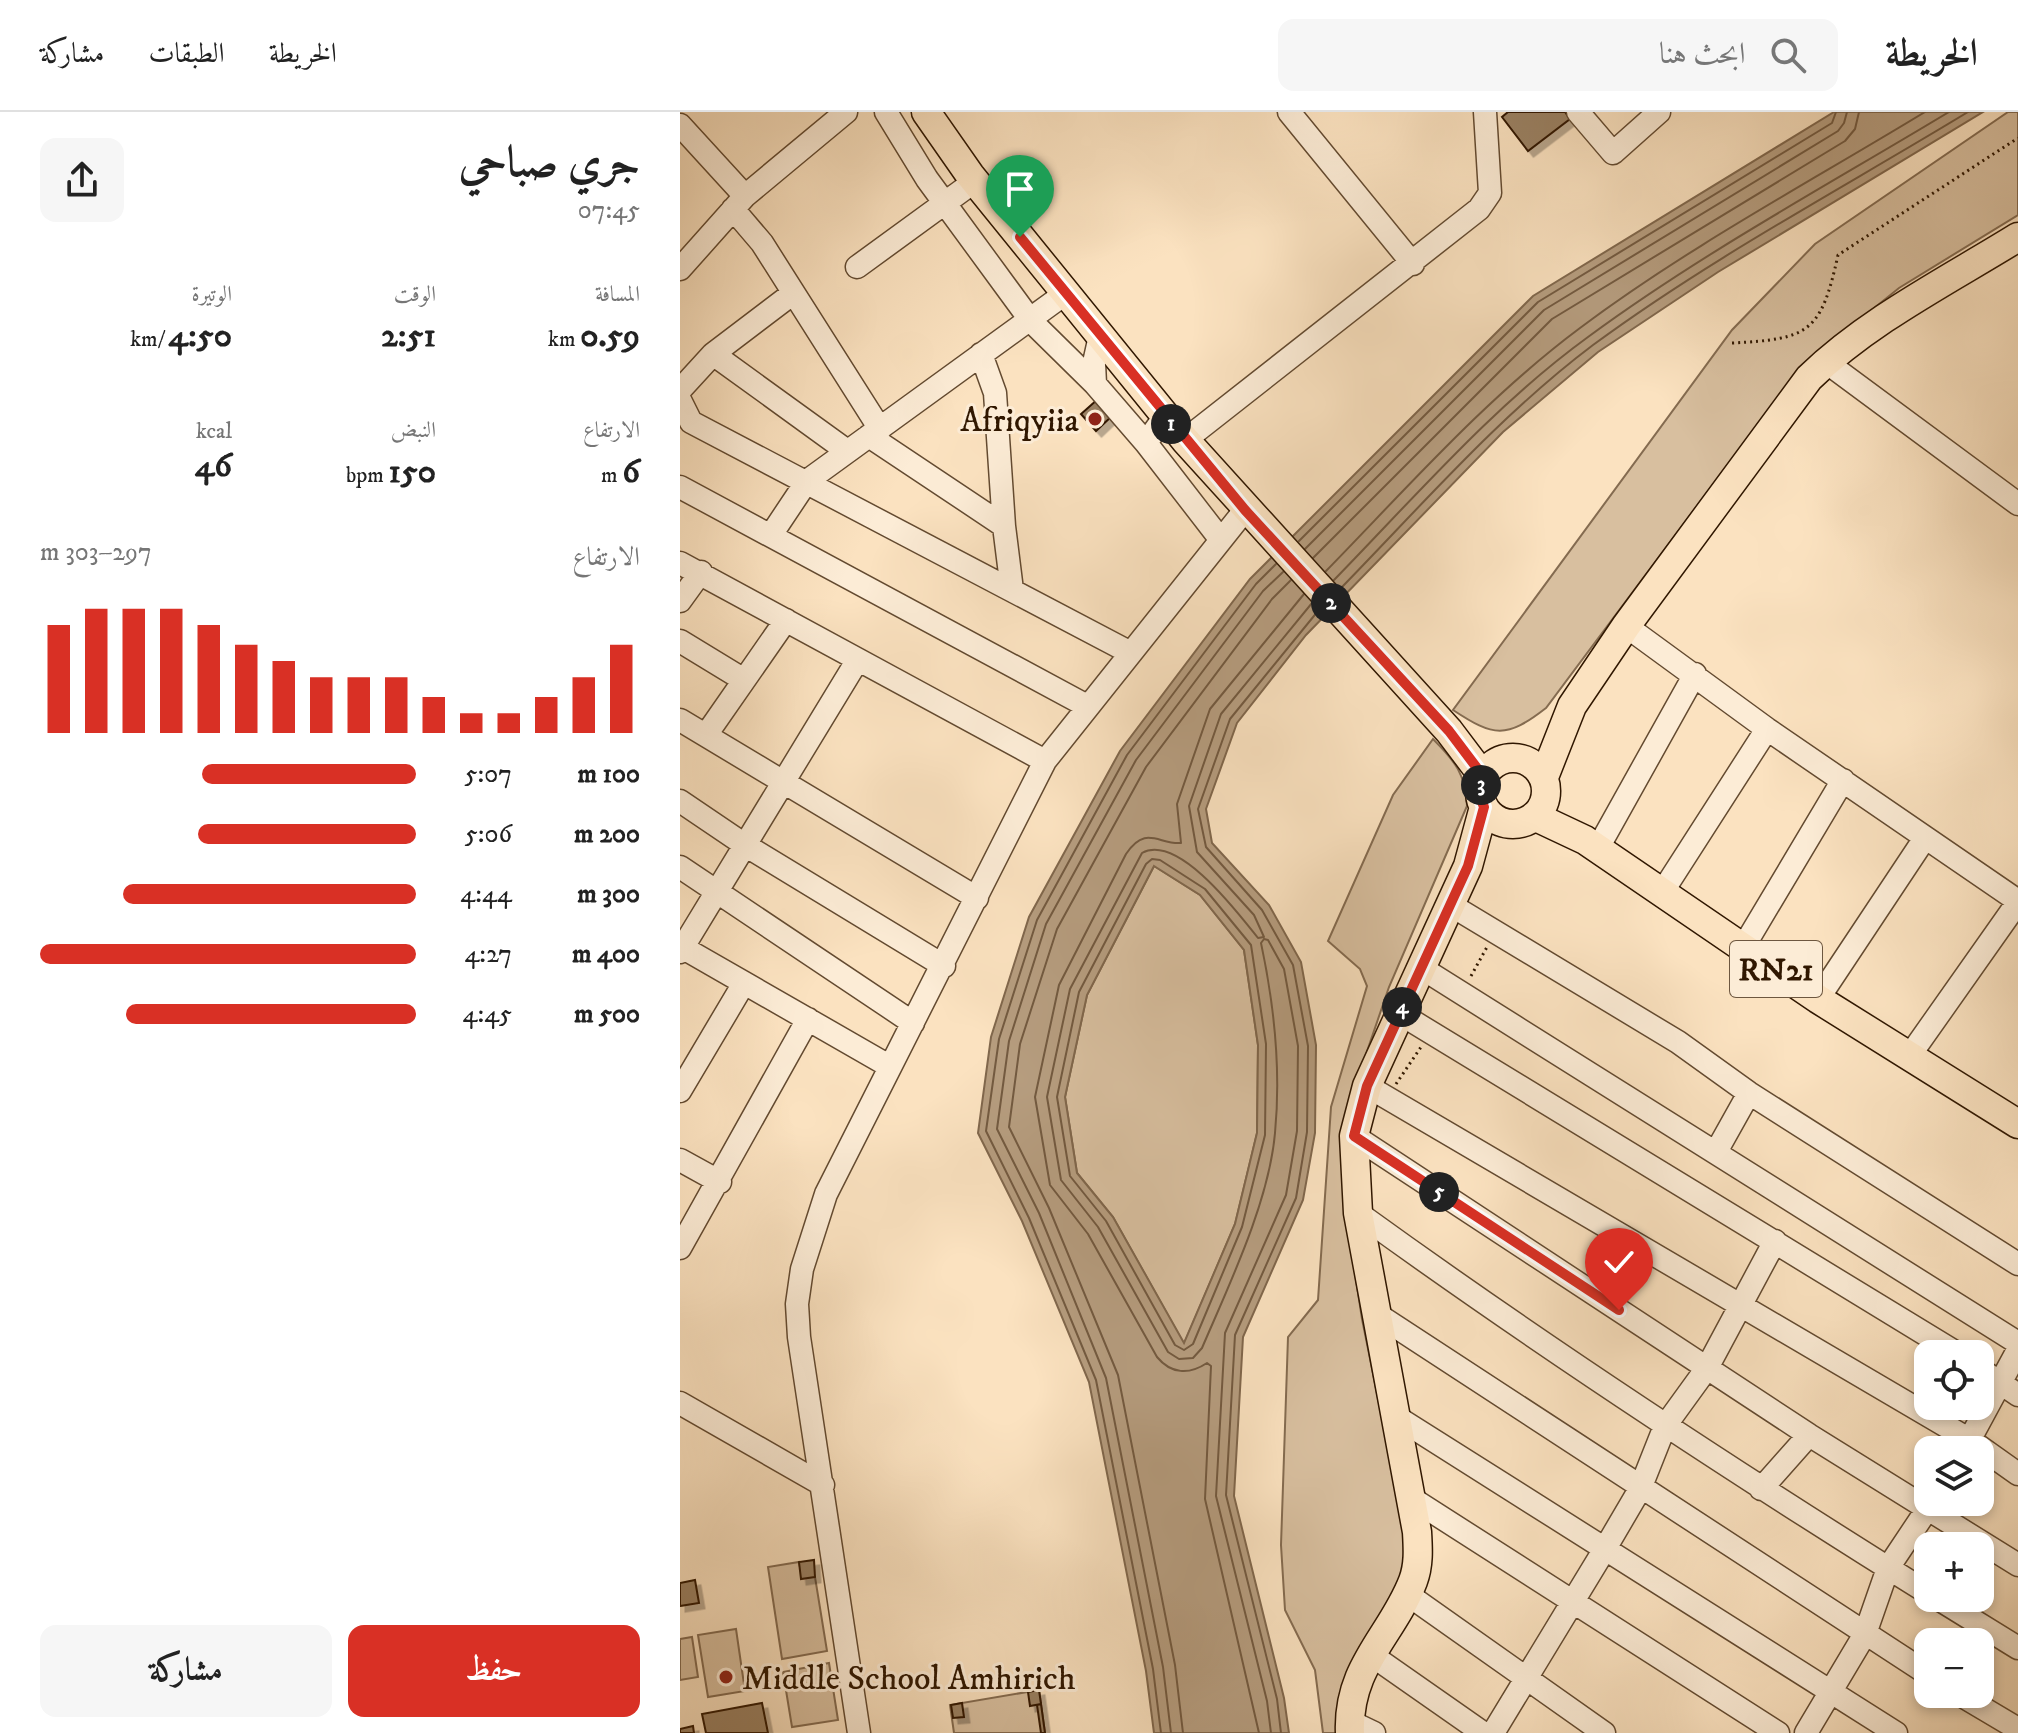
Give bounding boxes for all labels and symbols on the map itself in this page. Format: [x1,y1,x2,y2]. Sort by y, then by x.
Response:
pin [986,155,1054,237]
place label: Afriqyiia [960,400,1080,442]
pin: 1 [1151,404,1191,444]
marker: Afriqyiia [1086,410,1104,428]
pin: 2 [1311,583,1351,623]
pin: 3 [1461,765,1501,805]
road number: RN21 [1730,941,1822,997]
pin: 4 [1382,987,1422,1027]
pin: 5 [1419,1172,1459,1212]
pin [1585,1228,1653,1310]
place label: Middle School Amhirich [742,1658,1076,1700]
marker: Middle School Amhirich [717,1668,735,1686]

